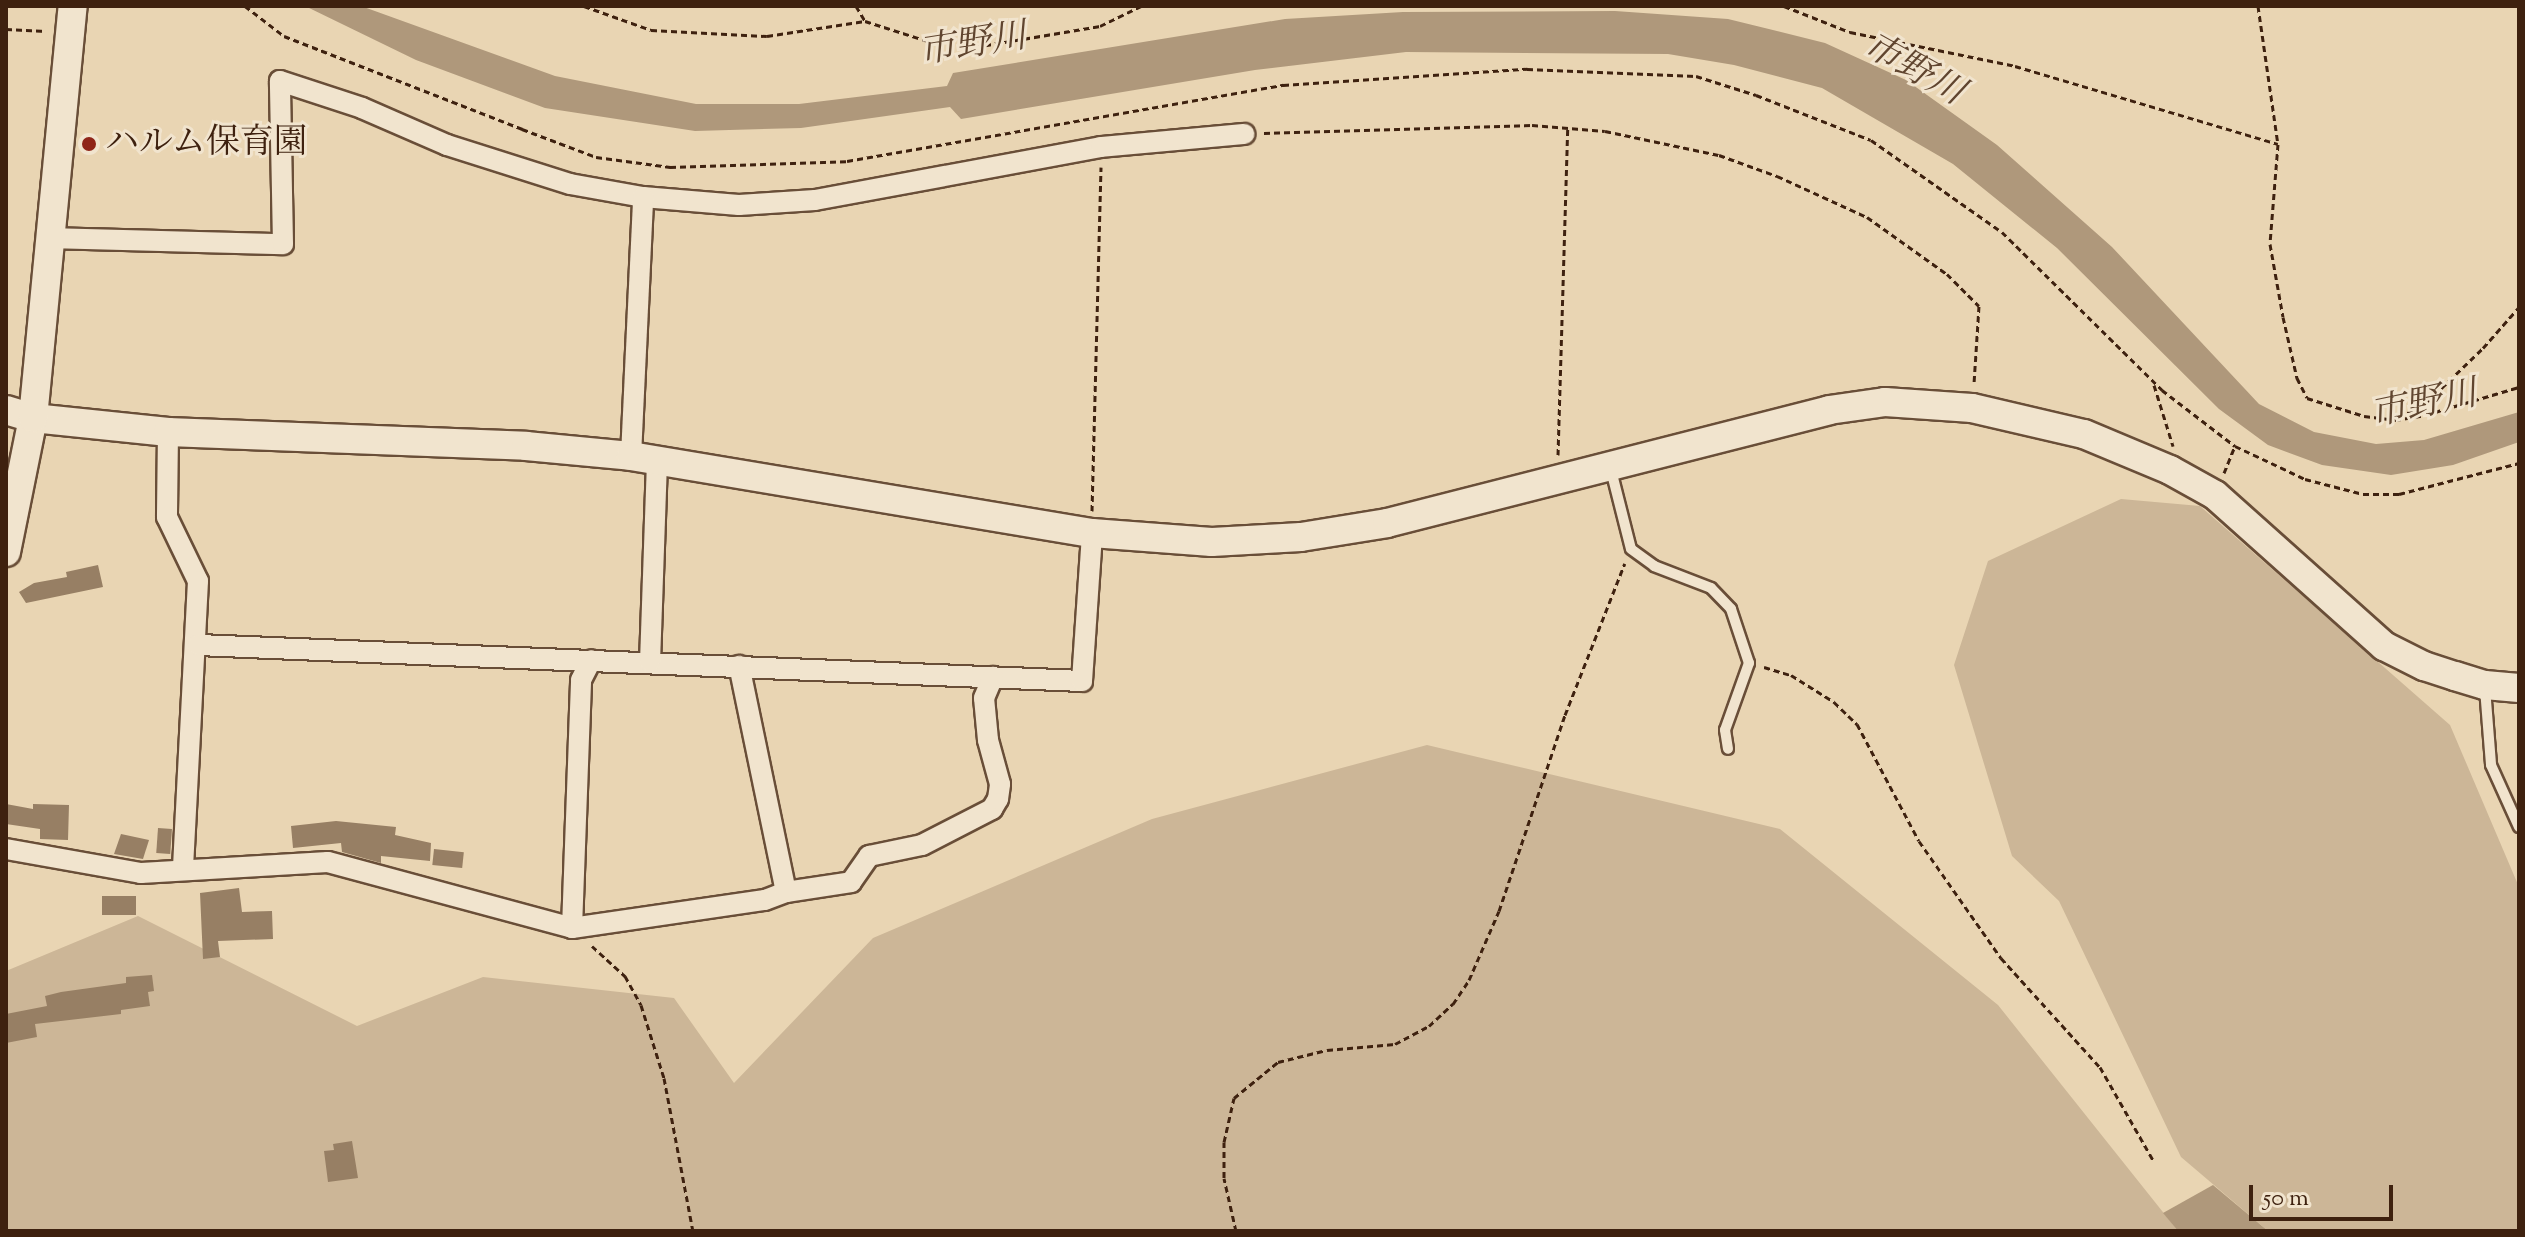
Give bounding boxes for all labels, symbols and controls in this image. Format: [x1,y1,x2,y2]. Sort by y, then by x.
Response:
water label: 市野川 [916,16,1030,76]
water label: 市野川 [1855,26,1971,116]
place label: ハルム保育園 [105,124,309,164]
marker: ハルム保育園 [80,135,98,153]
water label: 市野川 [2367,374,2481,438]
scale bar [2253,1169,2397,1219]
text: 50 m [2263,1182,2309,1216]

